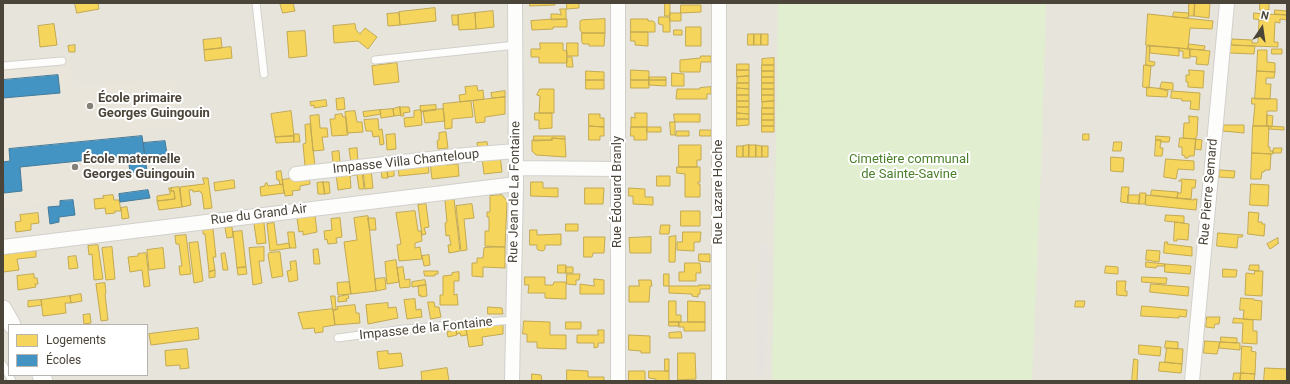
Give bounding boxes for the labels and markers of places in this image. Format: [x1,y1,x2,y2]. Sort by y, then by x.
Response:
place label: École primaire Georges Guingouin [98,91,210,122]
marker: École primaire Georges Guingouin [85,101,95,111]
place label: École maternelle Georges Guingouin [83,152,195,183]
marker: École maternelle Georges Guingouin [70,162,80,172]

